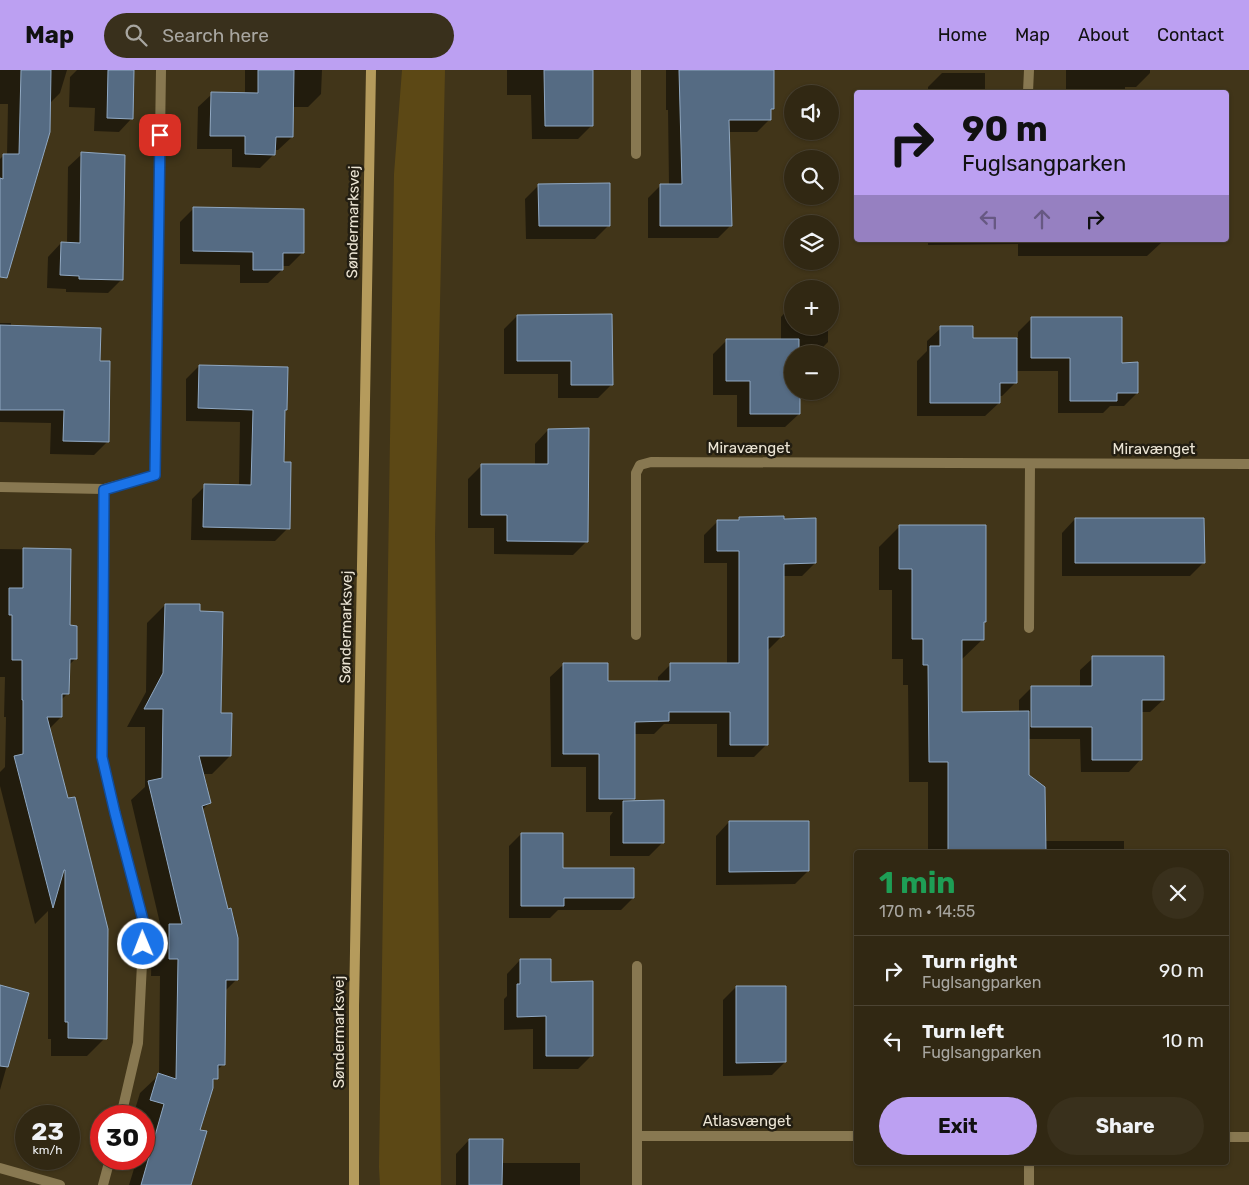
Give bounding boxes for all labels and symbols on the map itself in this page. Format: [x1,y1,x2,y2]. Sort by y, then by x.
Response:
pin [139,114,181,156]
street label: Søndermarksvej [343,166,363,278]
street label: Miravænget [708,439,791,457]
street label: Miravænget [1113,440,1196,458]
street label: Søndermarksvej [336,571,356,683]
position arrow [116,917,168,969]
street label: Søndermarksvej [330,976,348,1088]
speed limit sign: 30 [90,1105,155,1170]
street label: Atlasvænget [703,1112,791,1130]

